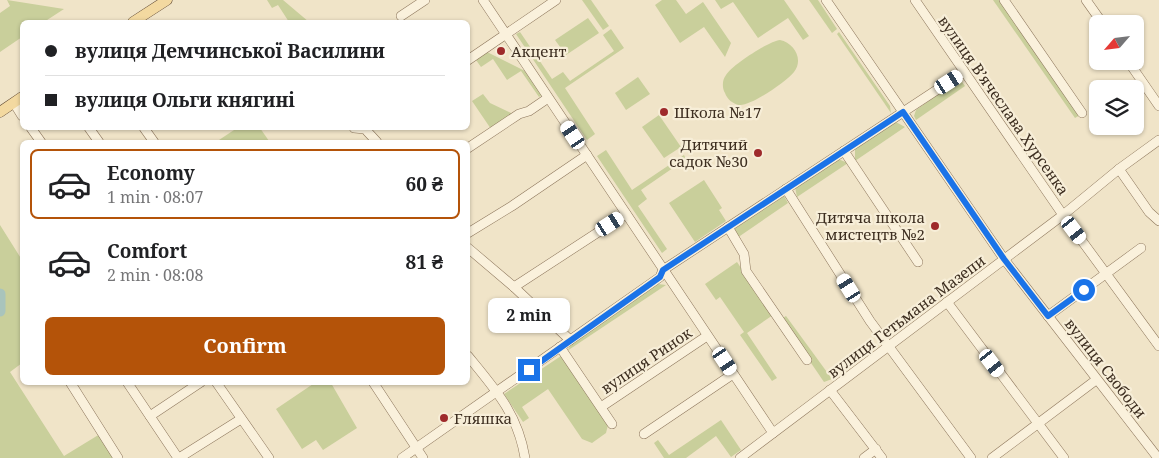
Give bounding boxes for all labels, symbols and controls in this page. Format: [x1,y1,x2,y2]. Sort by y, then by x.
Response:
street label: вулиця Вʼячеслава Хурсенка [934,11,1074,199]
north arrow [1089,15,1144,70]
map controls [1089,15,1144,135]
text: вулиця Демчинської Василини [75,38,385,64]
place label: Акцент [511,41,566,61]
marker: Акцент [495,45,507,57]
car [932,68,965,96]
button: layers [1089,80,1144,135]
text: вулиця Ольги княгині [75,87,295,113]
place label: Школа №17 [674,102,761,122]
marker: Школа №17 [658,106,670,118]
car [558,118,587,152]
place label: Дитячий садок №30 [669,134,748,171]
marker: Дитячий садок №30 [752,147,764,159]
text: Economy [107,160,195,186]
icon: car [47,162,92,207]
text: 60 ₴ [406,171,443,197]
text: 1 min · 08:07 [107,186,203,208]
place label: Дитяча школа мистецтв №2 [816,207,925,244]
car [593,210,626,238]
car [1058,214,1089,246]
marker: Дитяча школа мистецтв №2 [929,220,941,232]
text: Comfort [107,238,187,264]
icon: car [47,240,92,285]
text: 81 ₴ [406,249,443,275]
street label: вулиця Гетьмана Мазепи [823,250,989,382]
text: 2 min · 08:08 [107,264,203,286]
car [834,271,863,305]
route start [1073,279,1095,301]
callout: 2 min [488,298,570,332]
text: 2 min [506,304,552,326]
street label: вулиця Свободи [1061,314,1151,422]
button: Confirm [45,317,445,375]
street label: вулиця Ринок [597,322,695,398]
car [710,344,739,378]
car [976,347,1007,379]
route end [518,359,540,381]
place label: Fляшка [454,408,512,428]
marker: Fляшка [438,412,450,424]

